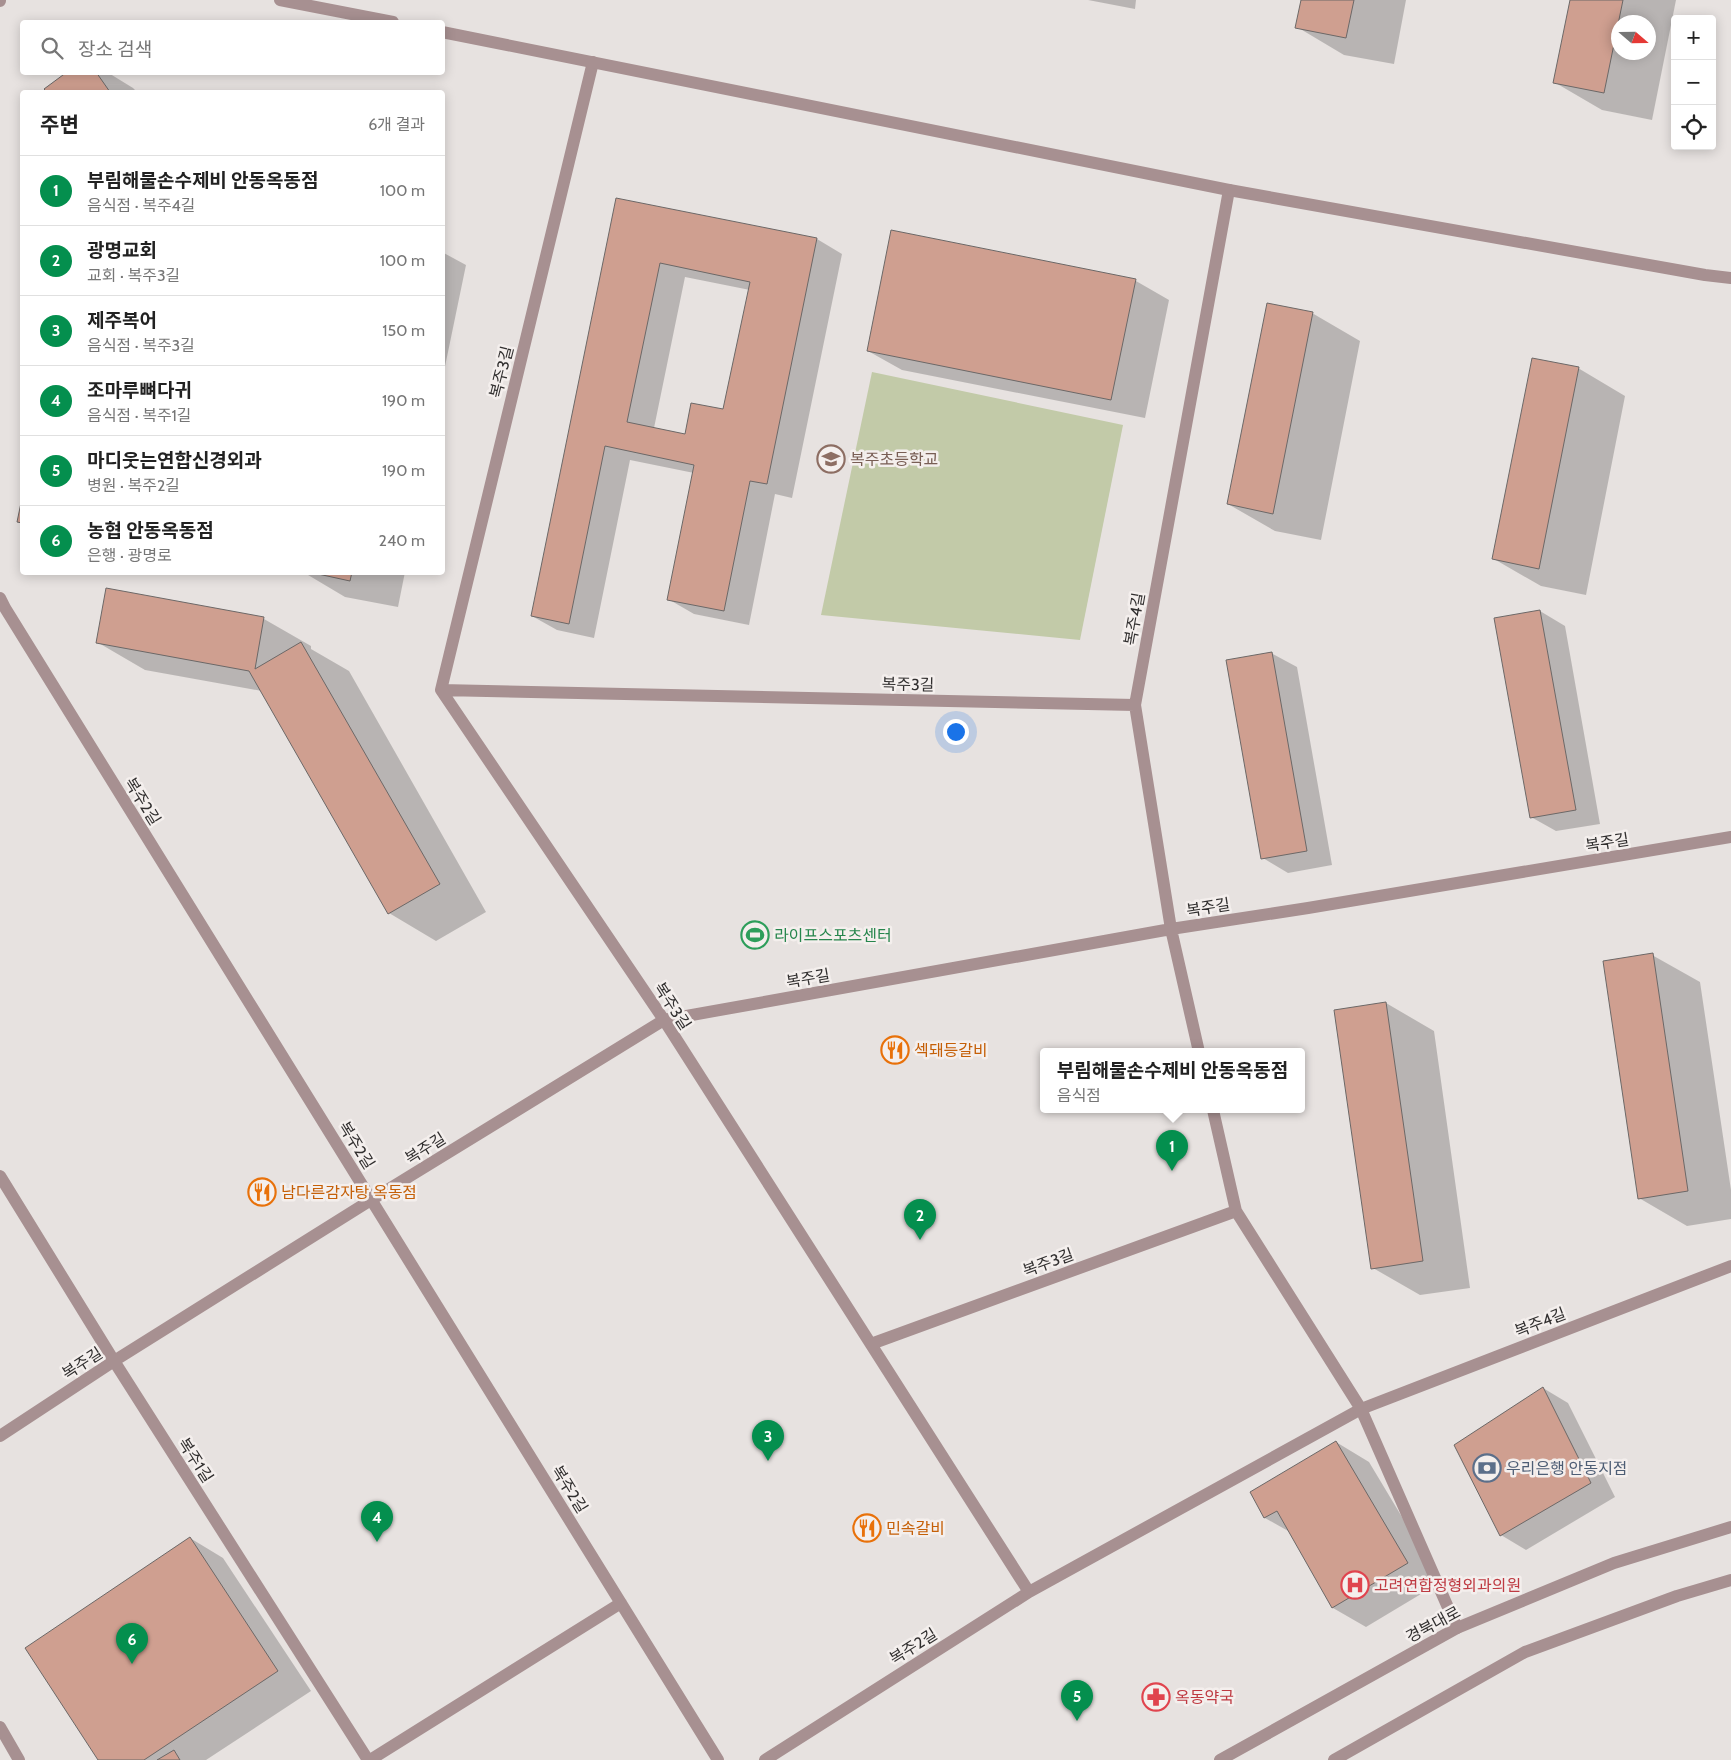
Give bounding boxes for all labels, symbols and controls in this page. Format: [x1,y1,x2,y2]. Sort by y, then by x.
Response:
north arrow [1611,15,1656,60]
map controls [1671,15,1716,150]
button: + [1671,15,1716,60]
search box [20,20,445,75]
icon: search [38,34,66,62]
text: 장소 검색 [78,38,152,61]
button: − [1671,60,1716,105]
button: locate [1671,105,1716,150]
text: 주변 [40,112,79,137]
text: 6개 결과 [368,115,425,134]
text: 부림해물손수제비 안동옥동점 [87,169,319,192]
text: 1 [53,181,59,200]
text: 100 m [380,181,425,200]
text: 음식점 · 복주4길 [87,196,196,215]
text: 광명교회 [87,239,157,262]
text: 2 [52,251,60,270]
text: 100 m [380,251,425,270]
text: 교회 · 복주3길 [87,266,180,285]
text: 제주복어 [87,309,157,332]
text: 3 [52,321,60,340]
text: 150 m [382,321,425,340]
text: 음식점 · 복주3길 [87,336,195,355]
street label: 복주3길 [486,344,517,400]
text: 조마루뼈다귀 [87,379,192,402]
text: 4 [51,391,61,410]
text: 190 m [382,391,425,410]
text: 음식점 · 복주1길 [87,406,192,425]
school or university icon: 복주초등학교 [816,444,846,474]
text: 마디웃는연합신경외과 [87,449,262,472]
place label: 복주초등학교 [850,450,938,469]
text: 5 [52,461,60,480]
text: 190 m [382,461,425,480]
text: 병원 · 복주2길 [87,476,180,495]
text: 농협 안동옥동점 [87,519,214,542]
text: 6 [52,531,61,550]
text: 240 m [379,531,425,550]
text: 은행 · 광명로 [87,546,172,565]
street label: 복주4길 [1120,591,1148,647]
street label: 복주3길 [881,675,935,694]
your location [943,719,969,745]
street label: 복주2길 [121,774,165,829]
street label: 복주길 [1584,830,1630,855]
street label: 복주길 [1185,895,1231,920]
sports icon: 라이프스포츠센터 [740,920,770,950]
place label: 라이프스포츠센터 [774,926,892,945]
street label: 복주길 [785,965,831,992]
street label: 복주3길 [650,979,695,1034]
restaurant icon: 섹돼등갈비 [880,1035,910,1065]
place label: 섹돼등갈비 [914,1041,988,1060]
popup [1040,1048,1305,1113]
text: 부림해물손수제비 안동옥동점 [1057,1059,1288,1082]
text: 음식점 [1057,1086,1101,1105]
street label: 복주2길 [335,1118,379,1173]
street label: 복주길 [402,1129,449,1168]
pin: 1 [1156,1130,1188,1171]
restaurant icon: 남다른감자탕 옥동점 [247,1177,277,1207]
place label: 남다른감자탕 옥동점 [281,1183,417,1202]
pin: 2 [904,1199,936,1240]
street label: 복주3길 [1020,1245,1076,1280]
street label: 복주4길 [1512,1304,1569,1341]
street label: 복주길 [59,1343,106,1383]
pin: 3 [752,1420,784,1461]
street label: 복주1길 [174,1434,217,1486]
bank icon: 우리은행 안동지점 [1472,1453,1502,1483]
place label: 우리은행 안동지점 [1506,1459,1627,1478]
street label: 복주2길 [548,1462,592,1517]
pin: 4 [361,1501,393,1542]
restaurant icon: 민속갈비 [852,1513,882,1543]
place label: 민속갈비 [886,1519,945,1538]
hospital icon: 고려연합정형외과의원 [1340,1570,1370,1600]
place label: 고려연합정형외과의원 [1374,1576,1521,1595]
street label: 경북대로 [1403,1602,1464,1647]
pin: 6 [116,1623,148,1664]
street label: 복주2길 [886,1624,941,1668]
pin: 5 [1061,1680,1093,1721]
pharmacy icon: 옥동약국 [1141,1682,1171,1712]
place label: 옥동약국 [1175,1688,1234,1707]

